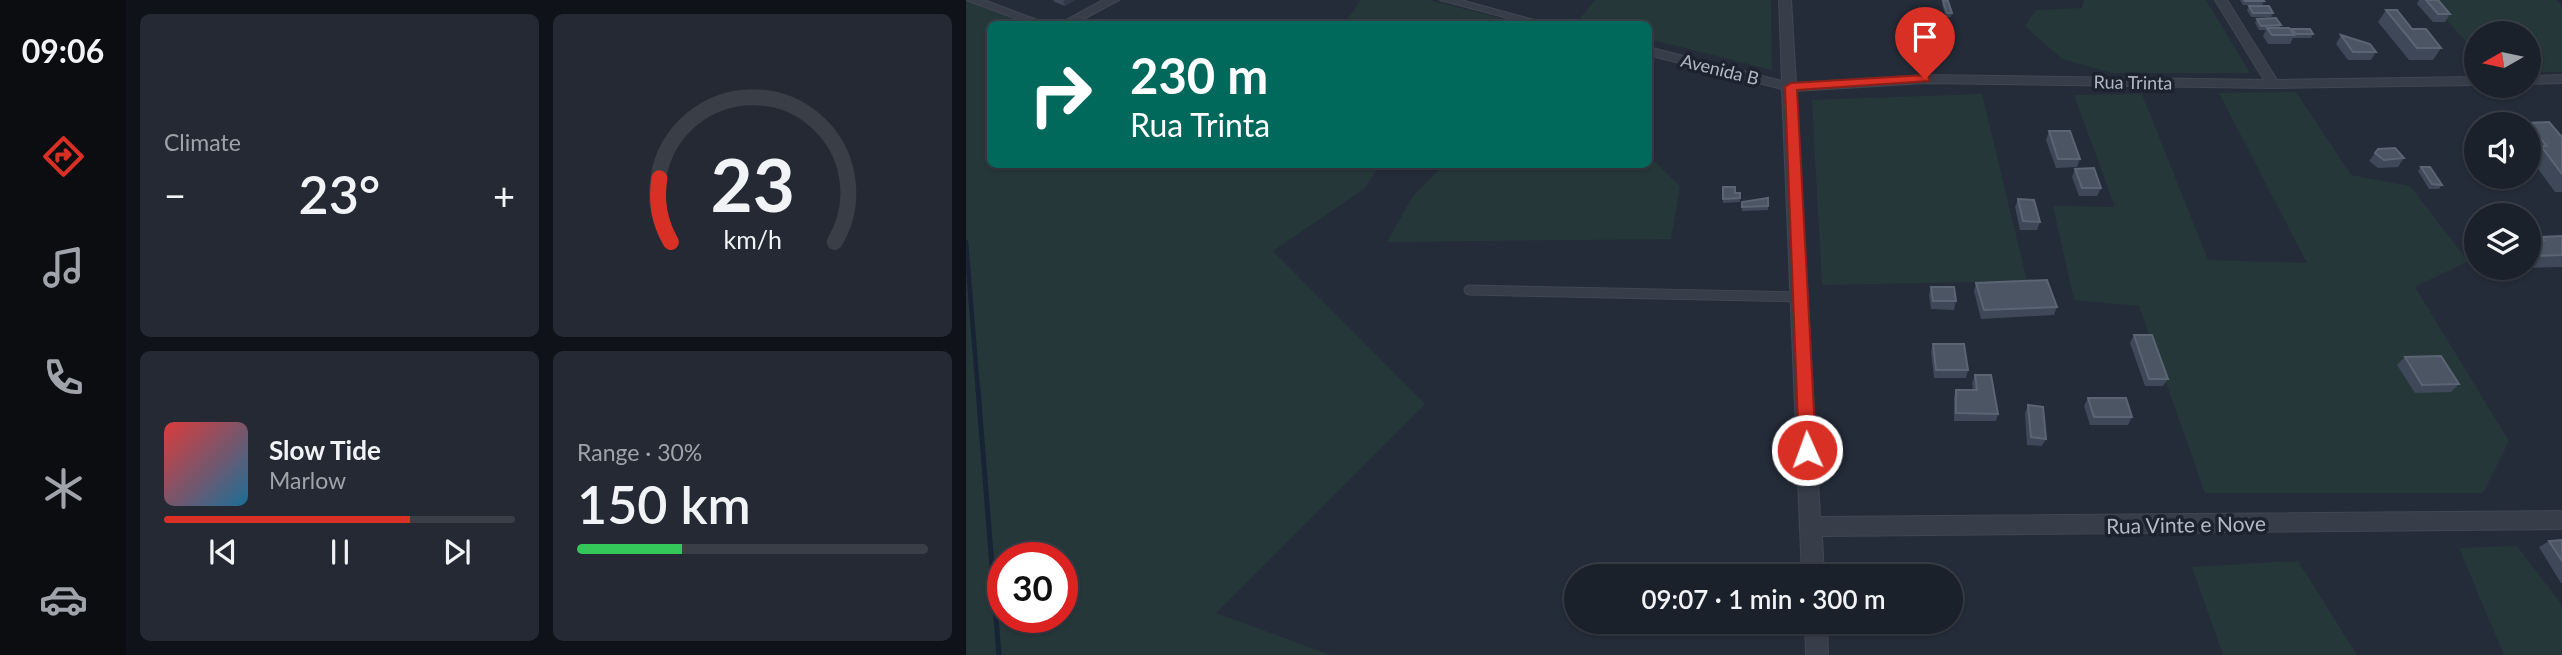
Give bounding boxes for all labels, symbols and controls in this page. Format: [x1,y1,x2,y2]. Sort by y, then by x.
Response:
pin [1895,7,1955,79]
icon: arrive [1906,18,1944,56]
north arrow [2464,21,2541,98]
map controls [2464,21,2541,280]
text: 09:06 [22,31,104,70]
text: 230 m [1130,46,1268,104]
icon: right [1015,49,1106,140]
street label: Avenida B [1679,49,1761,89]
street label: Rua Trinta [2093,70,2173,94]
text: Rua Trinta [1130,105,1270,144]
button: sound [2464,112,2541,189]
text: Climate [164,128,241,156]
icon: directions [39,132,88,181]
text: 23 [710,140,795,228]
text: 23° [299,163,380,225]
text: − [164,172,186,218]
text: + [493,172,515,218]
button: layers [2464,203,2541,280]
text: km/h [723,223,782,253]
icon: music [39,243,88,292]
icon: phone [39,353,88,402]
position arrow [1770,413,1844,487]
text: Slow Tide [269,434,381,466]
text: Range · 30% [577,438,702,466]
icon: climate [39,464,88,513]
text: Marlow [269,466,346,494]
text: 150 km [577,473,751,535]
street label: Rua Vinte e Nove [2106,510,2266,538]
icon: previous [204,533,242,571]
icon: pause [321,533,359,571]
icon: next [438,533,476,571]
speed limit sign: 30 [987,542,1078,633]
icon: car [39,575,88,624]
text: 09:07 · 1 min · 300 m [1641,583,1886,615]

